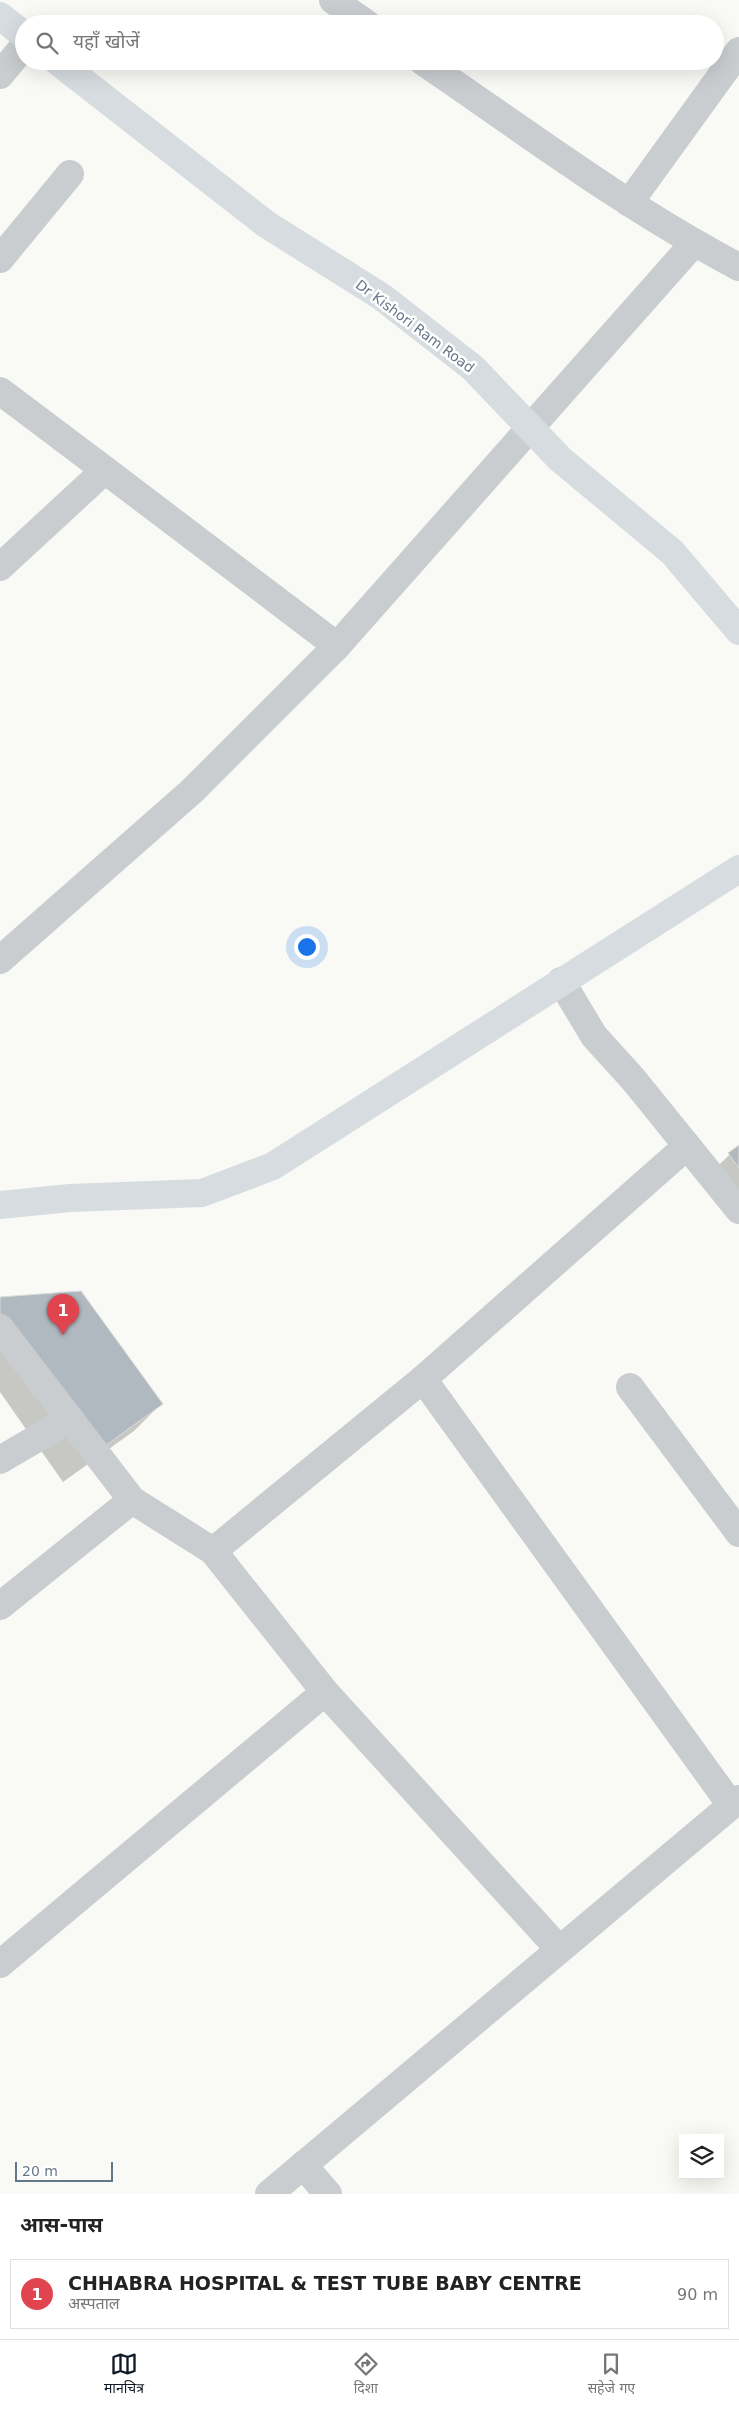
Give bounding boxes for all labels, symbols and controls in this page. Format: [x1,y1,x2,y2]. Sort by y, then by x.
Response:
search box [15,15,724,70]
icon: search [33,29,61,57]
text: यहाँ खोजें [73,30,140,52]
street label: Dr Kishori Ram Road [353,276,477,376]
your location [294,934,320,960]
pin: 1 [47,1294,79,1335]
map controls [679,2134,724,2179]
button: layers [679,2134,724,2179]
scale bar [15,2159,112,2182]
text: 20 m [22,2163,58,2179]
text: आस-पास [20,2213,103,2237]
text: CHHABRA HOSPITAL & TEST TUBE BABY CENTRE [68,2272,582,2294]
text: 1 [31,2285,43,2304]
text: 90 m [677,2285,718,2304]
text: अस्पताल [68,2294,120,2313]
tab: मानचित्र [104,2350,144,2399]
tab: दिशा [352,2350,380,2399]
tab: सहेजे गए [588,2350,635,2399]

